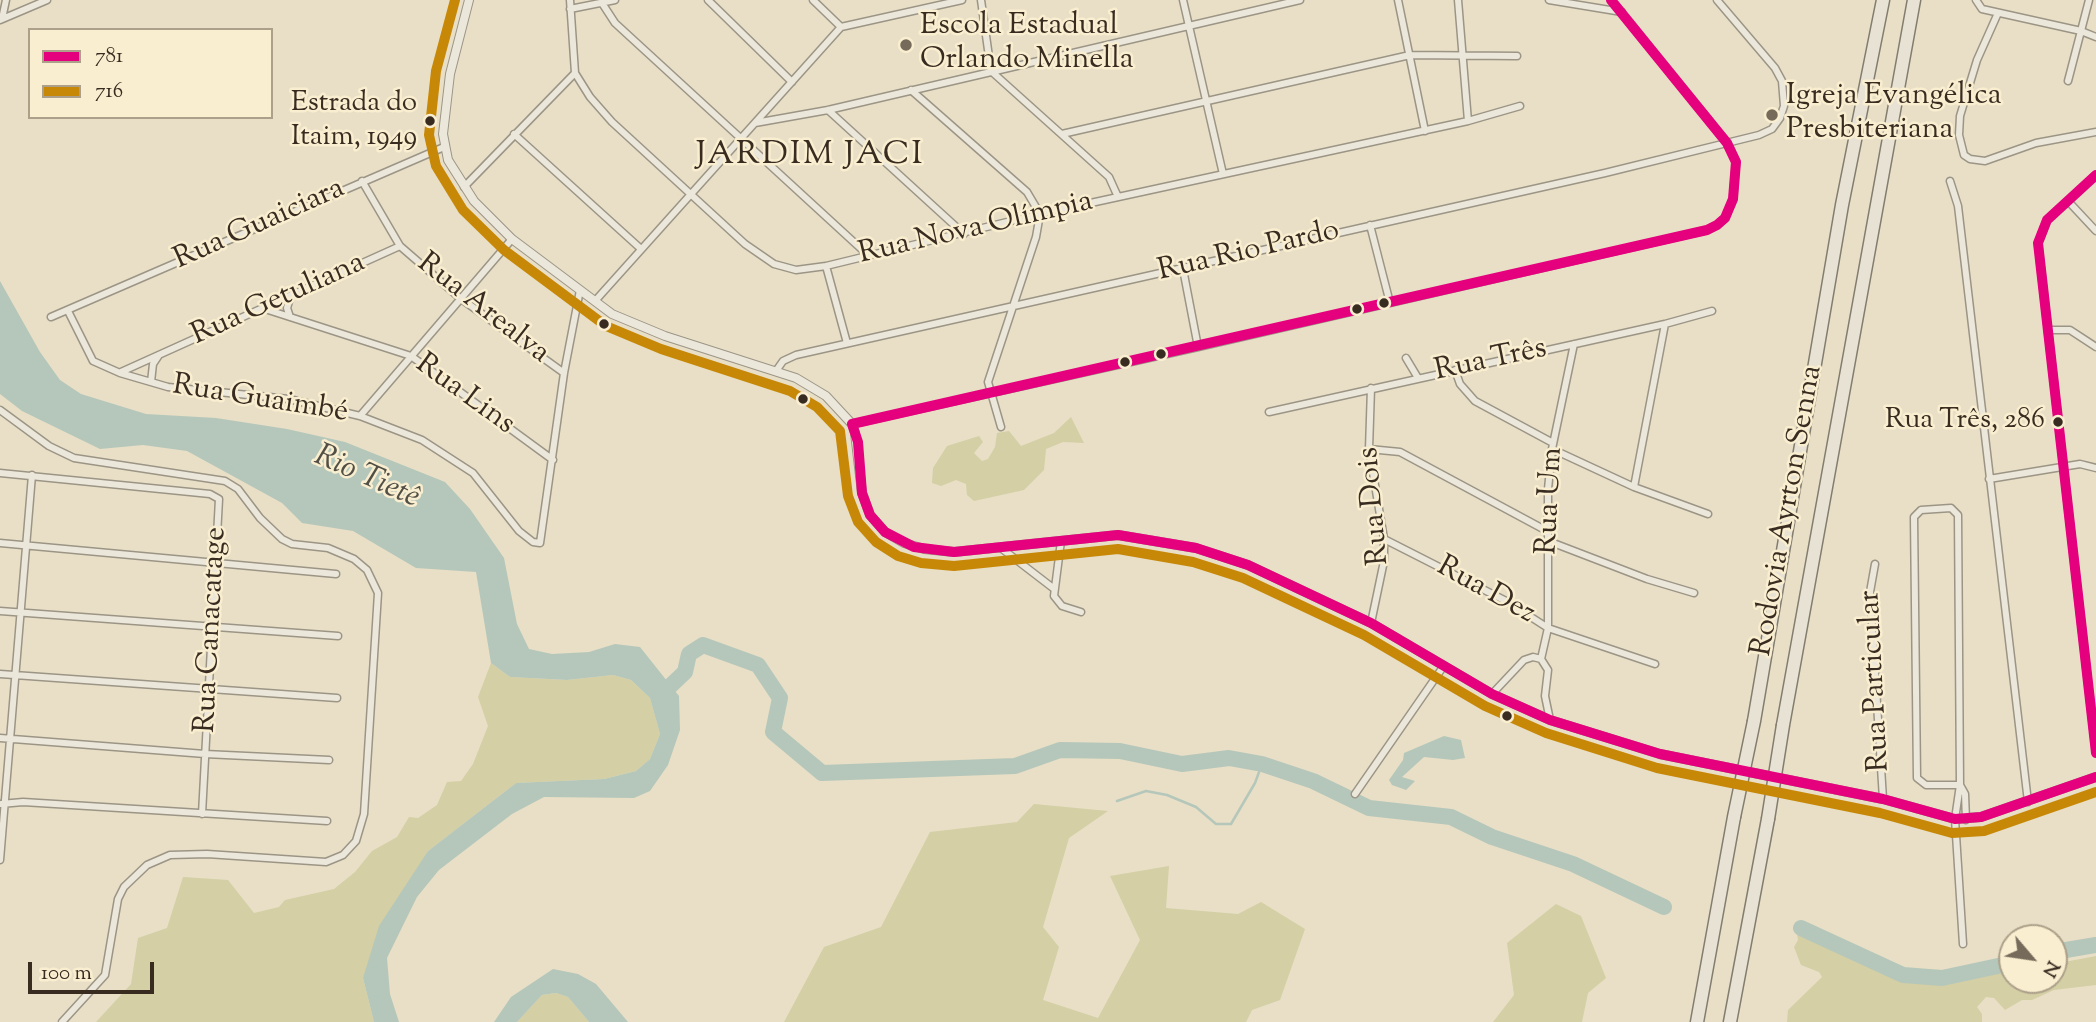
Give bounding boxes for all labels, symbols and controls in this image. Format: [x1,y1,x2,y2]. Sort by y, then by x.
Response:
place label: Escola Estadual Orlando Minella [920,10,1134,80]
legend [28,28,273,119]
marker: Escola Estadual Orlando Minella [898,37,914,53]
text: 781 [95,42,123,72]
text: 716 [95,77,123,107]
place label: Igreja Evangélica Presbiteriana [1786,80,2002,150]
place label: Estrada do Itaim, 1949 [291,88,417,154]
marker: Igreja Evangélica Presbiteriana [1764,107,1780,123]
marker: Estrada do Itaim, 1949 [423,114,437,128]
district label: JARDIM JACI [697,137,923,177]
street label: Rua Guaiciara [169,172,351,280]
street label: Rua Nova Olímpia [855,186,1097,274]
street label: Rua Rio Pardo [1155,215,1343,291]
street label: Rua Getuliana [187,247,371,355]
street label: Rua Arealva [408,247,556,373]
unlabelled marker [1377,296,1391,310]
unlabelled marker [1350,302,1364,316]
unlabelled marker [597,317,611,331]
street label: Rua Três [1432,333,1550,391]
unlabelled marker [1154,347,1168,361]
street label: Rua Lins [407,348,521,444]
unlabelled marker [1118,355,1132,369]
street label: Rodovia Ayrton Senna [1746,363,1832,659]
street label: Rua Guaimbé [170,369,350,433]
unlabelled marker [796,392,810,406]
place label: Rua Três, 286 [1885,405,2045,439]
marker: Rua Três, 286 [2051,415,2065,429]
water label: Rio Tietê [307,439,425,519]
street label: Rua Dois [1353,445,1399,567]
street label: Rua Um [1531,446,1573,556]
street label: Rua Canacatage [190,526,236,734]
street label: Rua Dez [1429,550,1541,634]
street label: Rua Particular [1854,589,1900,773]
unlabelled marker [1500,709,1514,723]
north arrow [1998,924,2068,994]
scale bar [32,948,158,992]
text: N [2035,955,2066,982]
text: 100 m [41,959,92,989]

